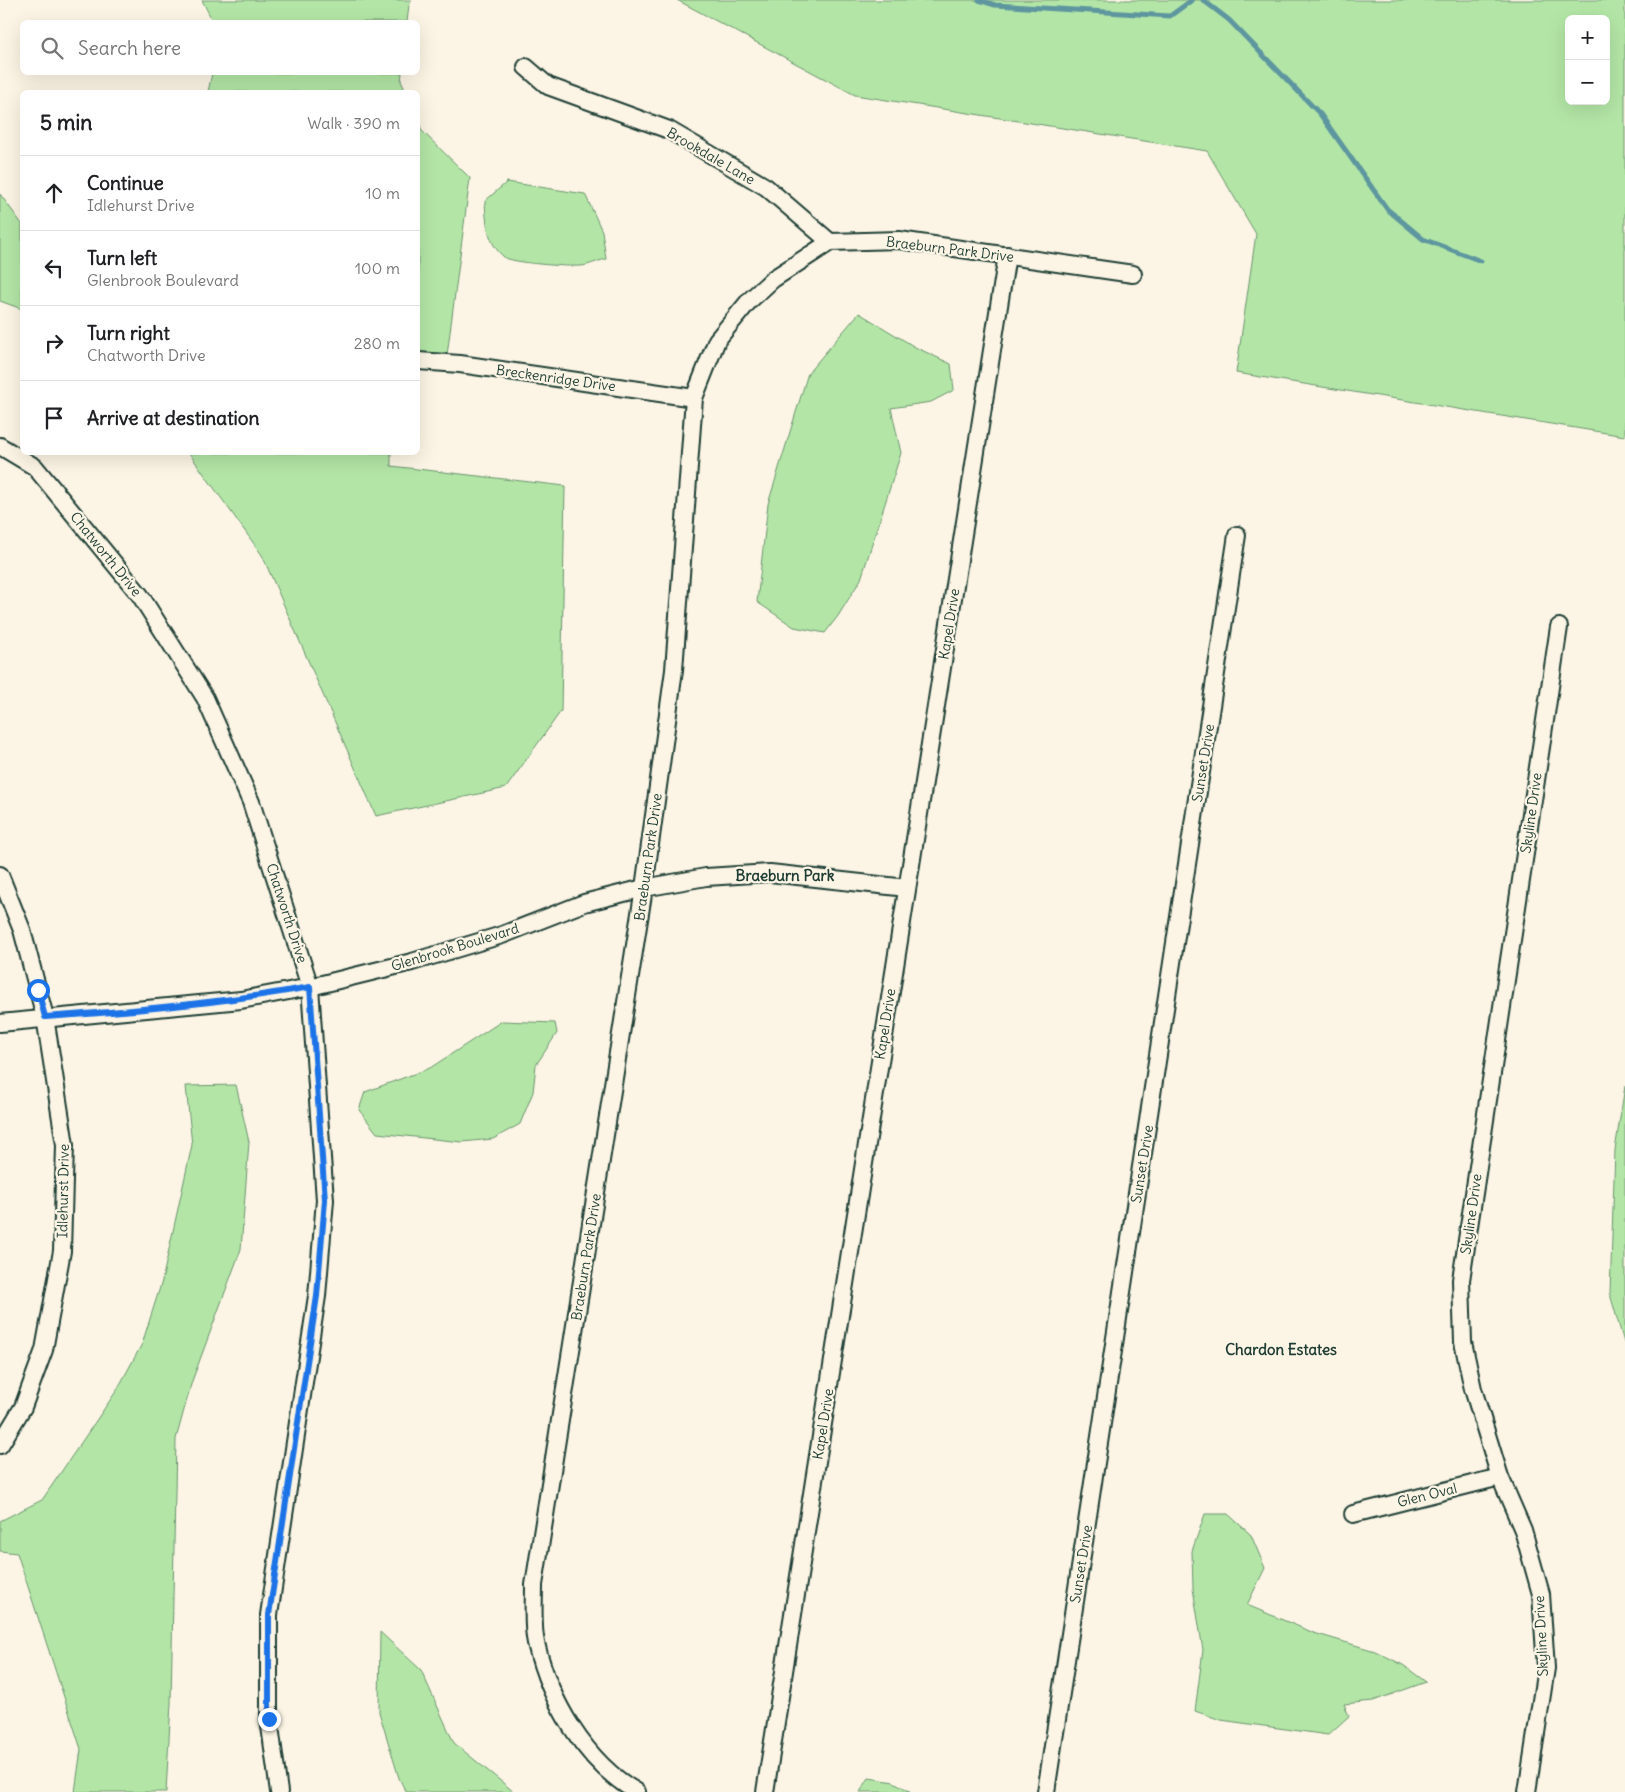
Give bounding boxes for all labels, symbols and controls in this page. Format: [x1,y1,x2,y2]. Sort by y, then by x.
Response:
map controls [1565,15,1610,105]
button: + [1565,15,1610,60]
search box [20,20,420,75]
icon: search [38,34,66,62]
text: Search here [78,36,181,60]
button: − [1565,60,1610,105]
text: 5 min [40,109,92,136]
text: Walk · 390 m [307,113,400,133]
street label: Brookdale Lane [664,123,758,189]
text: Continue [87,171,164,195]
icon: ahead [40,179,68,207]
text: 10 m [365,183,400,203]
text: Idlehurst Drive [87,195,195,215]
street label: Braeburn Park Drive [885,232,1015,266]
text: Turn left [87,246,157,270]
icon: left [40,254,68,282]
text: 100 m [355,258,400,278]
text: Glenbrook Boulevard [87,270,239,290]
text: Turn right [87,321,170,345]
icon: right [40,329,68,357]
text: 280 m [354,333,400,353]
text: Chatworth Drive [87,345,206,365]
street label: Breckenridge Drive [495,361,617,395]
icon: arrive [40,404,68,432]
text: Arrive at destination [87,406,260,430]
street label: Chatworth Drive [66,508,146,600]
street label: Kapel Drive [935,587,963,661]
street label: Sunset Drive [1188,723,1218,803]
street label: Skyline Drive [1516,772,1546,854]
street label: Braeburn Park Drive [630,792,666,922]
street label: Chatworth Drive [262,861,312,965]
district label: Braeburn Park [736,866,835,885]
street label: Glenbrook Boulevard [389,919,521,975]
route start [27,979,50,1002]
street label: Kapel Drive [871,987,899,1061]
street label: Sunset Drive [1127,1124,1157,1204]
street label: Idlehurst Drive [53,1144,73,1238]
street label: Skyline Drive [1456,1173,1486,1255]
street label: Braeburn Park Drive [567,1192,605,1322]
district label: Chardon Estates [1225,1340,1337,1359]
street label: Kapel Drive [809,1387,837,1461]
street label: Glen Oval [1395,1479,1459,1511]
street label: Sunset Drive [1066,1524,1096,1604]
street label: Skyline Drive [1530,1595,1552,1677]
route end [258,1708,281,1731]

